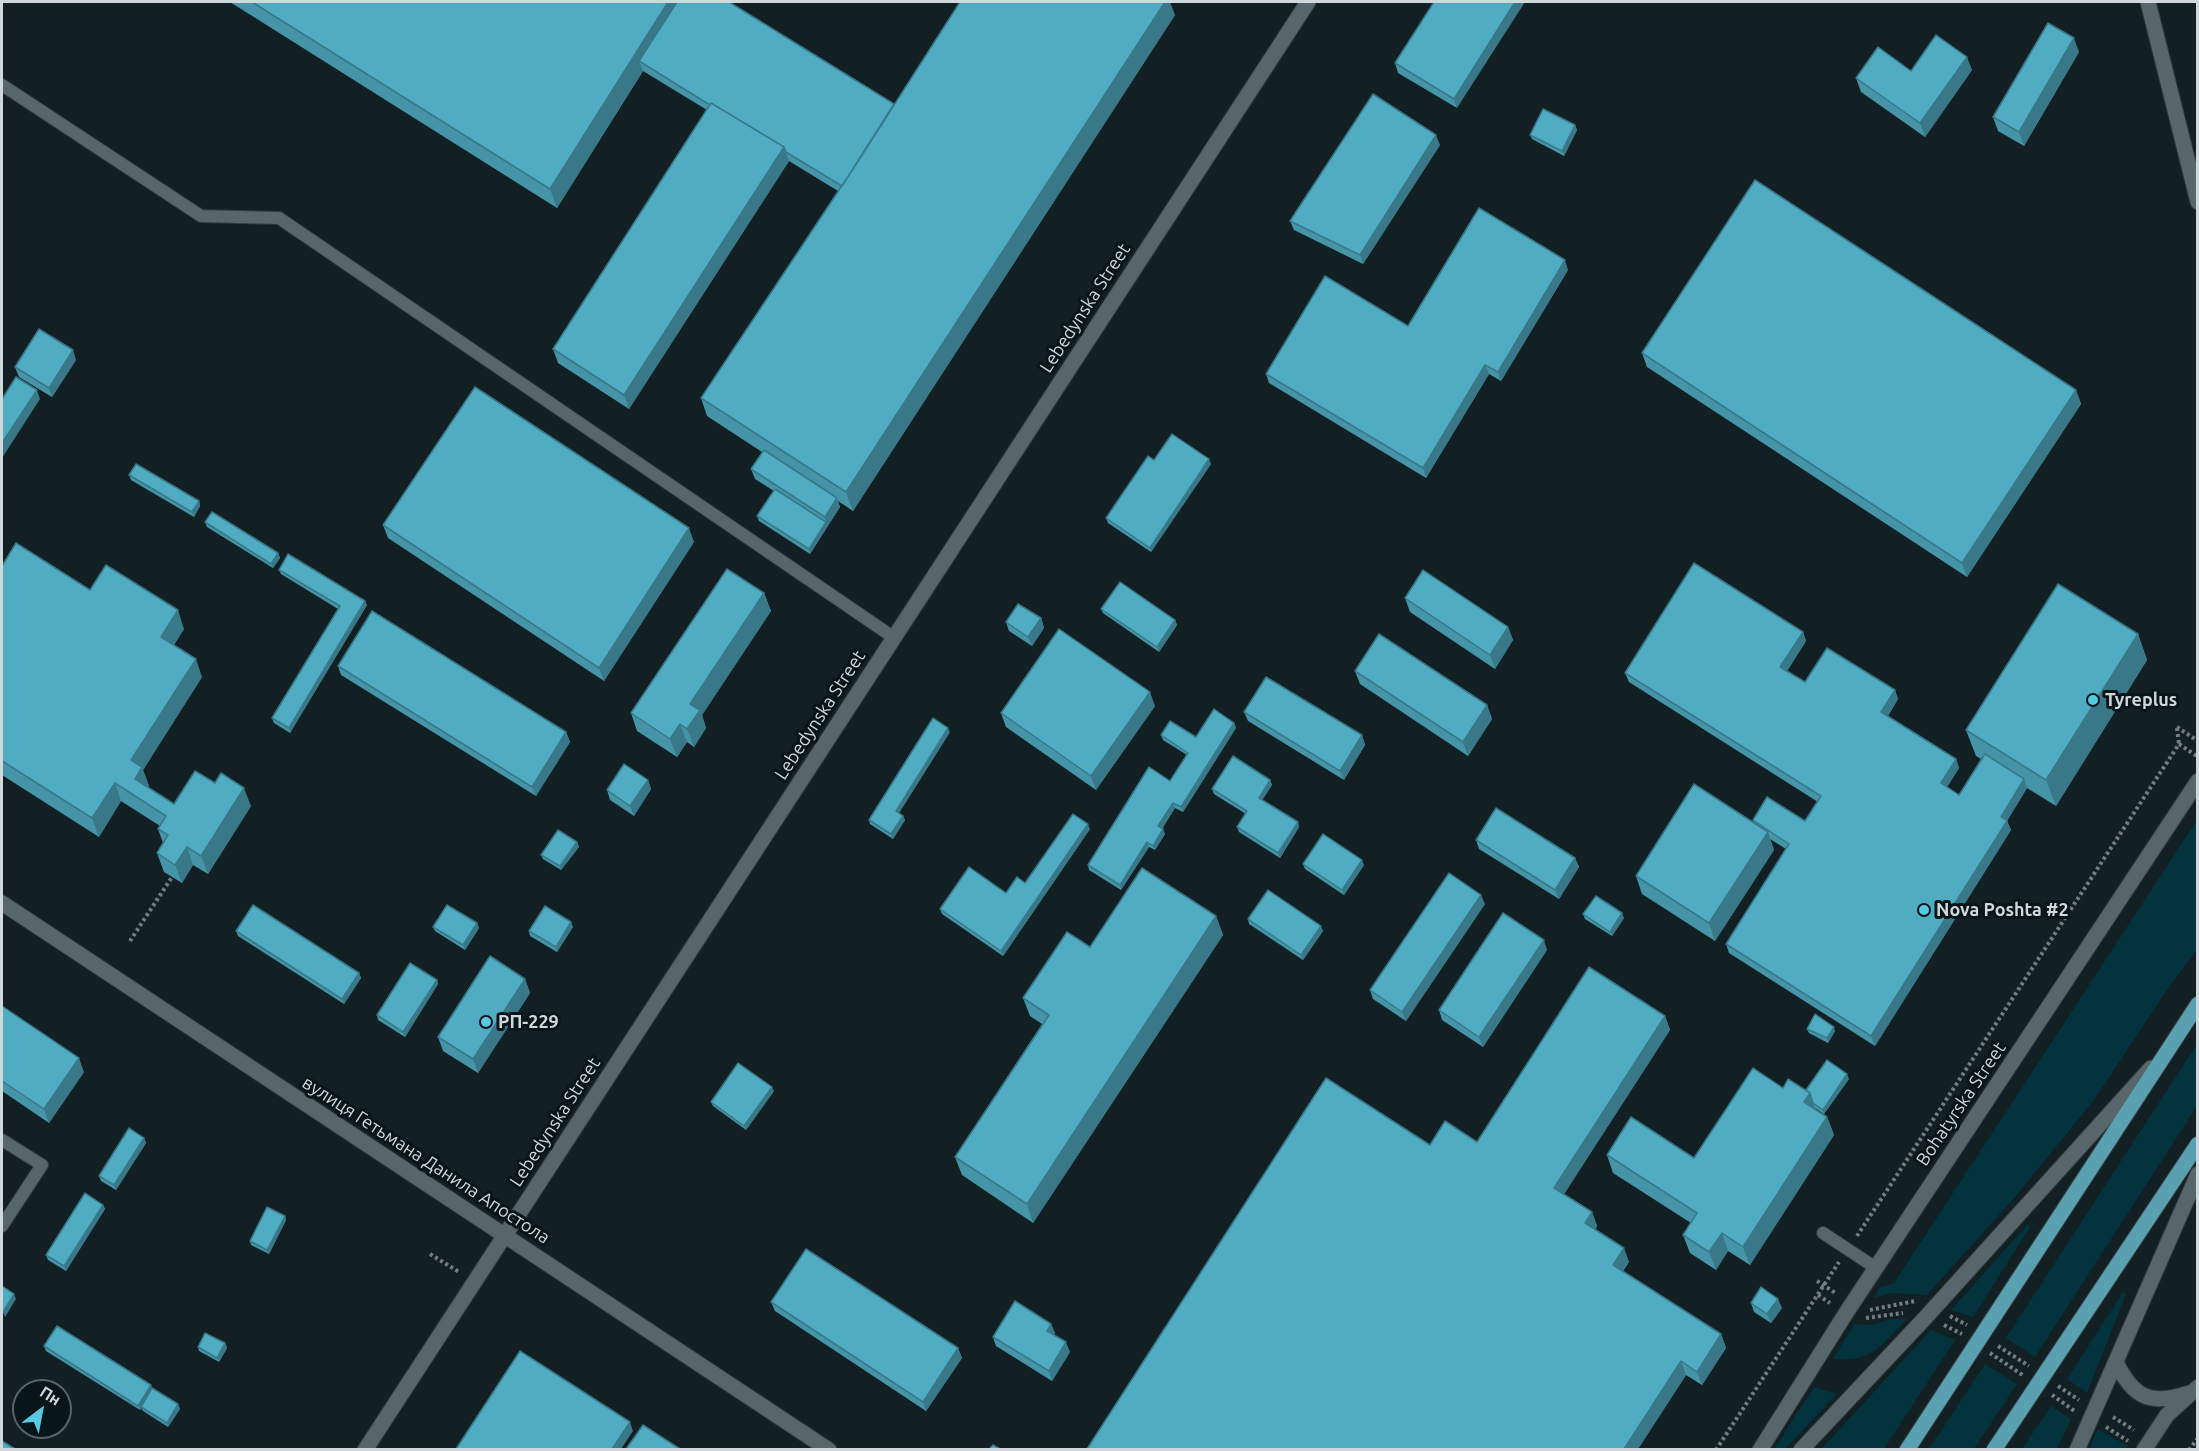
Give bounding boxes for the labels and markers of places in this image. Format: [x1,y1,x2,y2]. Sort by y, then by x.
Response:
place label: Tyreplus [2105,689,2177,711]
marker: Tyreplus [2086,693,2100,707]
place label: Nova Poshta #2 [1936,899,2069,921]
marker: Nova Poshta #2 [1917,903,1931,917]
place label: РП-229 [498,1011,559,1033]
marker: РП-229 [479,1015,493,1029]

